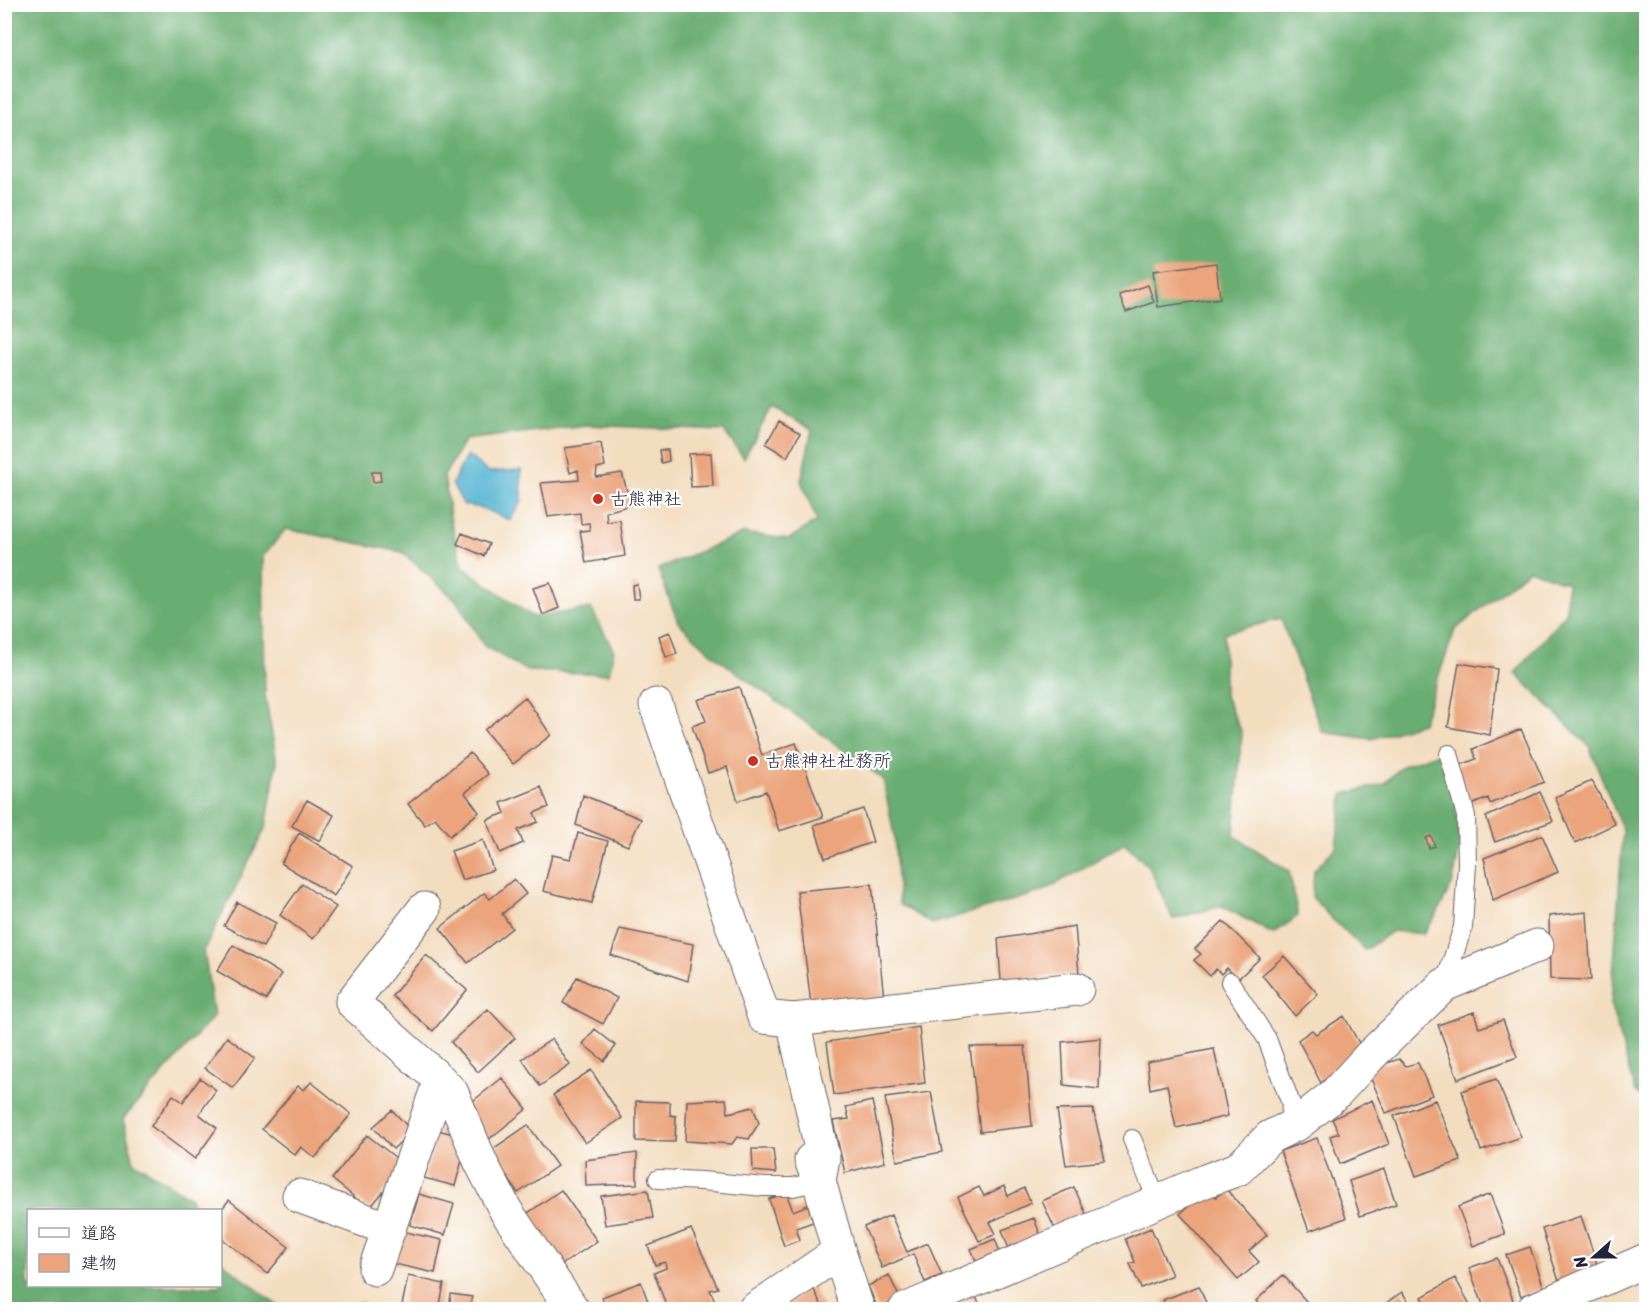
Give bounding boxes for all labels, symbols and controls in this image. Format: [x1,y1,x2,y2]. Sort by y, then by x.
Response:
place label: 古熊神社 [610,483,682,515]
marker: 古熊神社 [591,492,605,506]
place label: 古熊神社社務所 [765,745,891,777]
marker: 古熊神社社務所 [746,754,760,768]
legend [27,1209,222,1287]
text: 道路 [81,1217,117,1249]
north arrow [1564,1227,1624,1287]
text: 建物 [81,1247,117,1279]
text: N [1565,1251,1596,1274]

